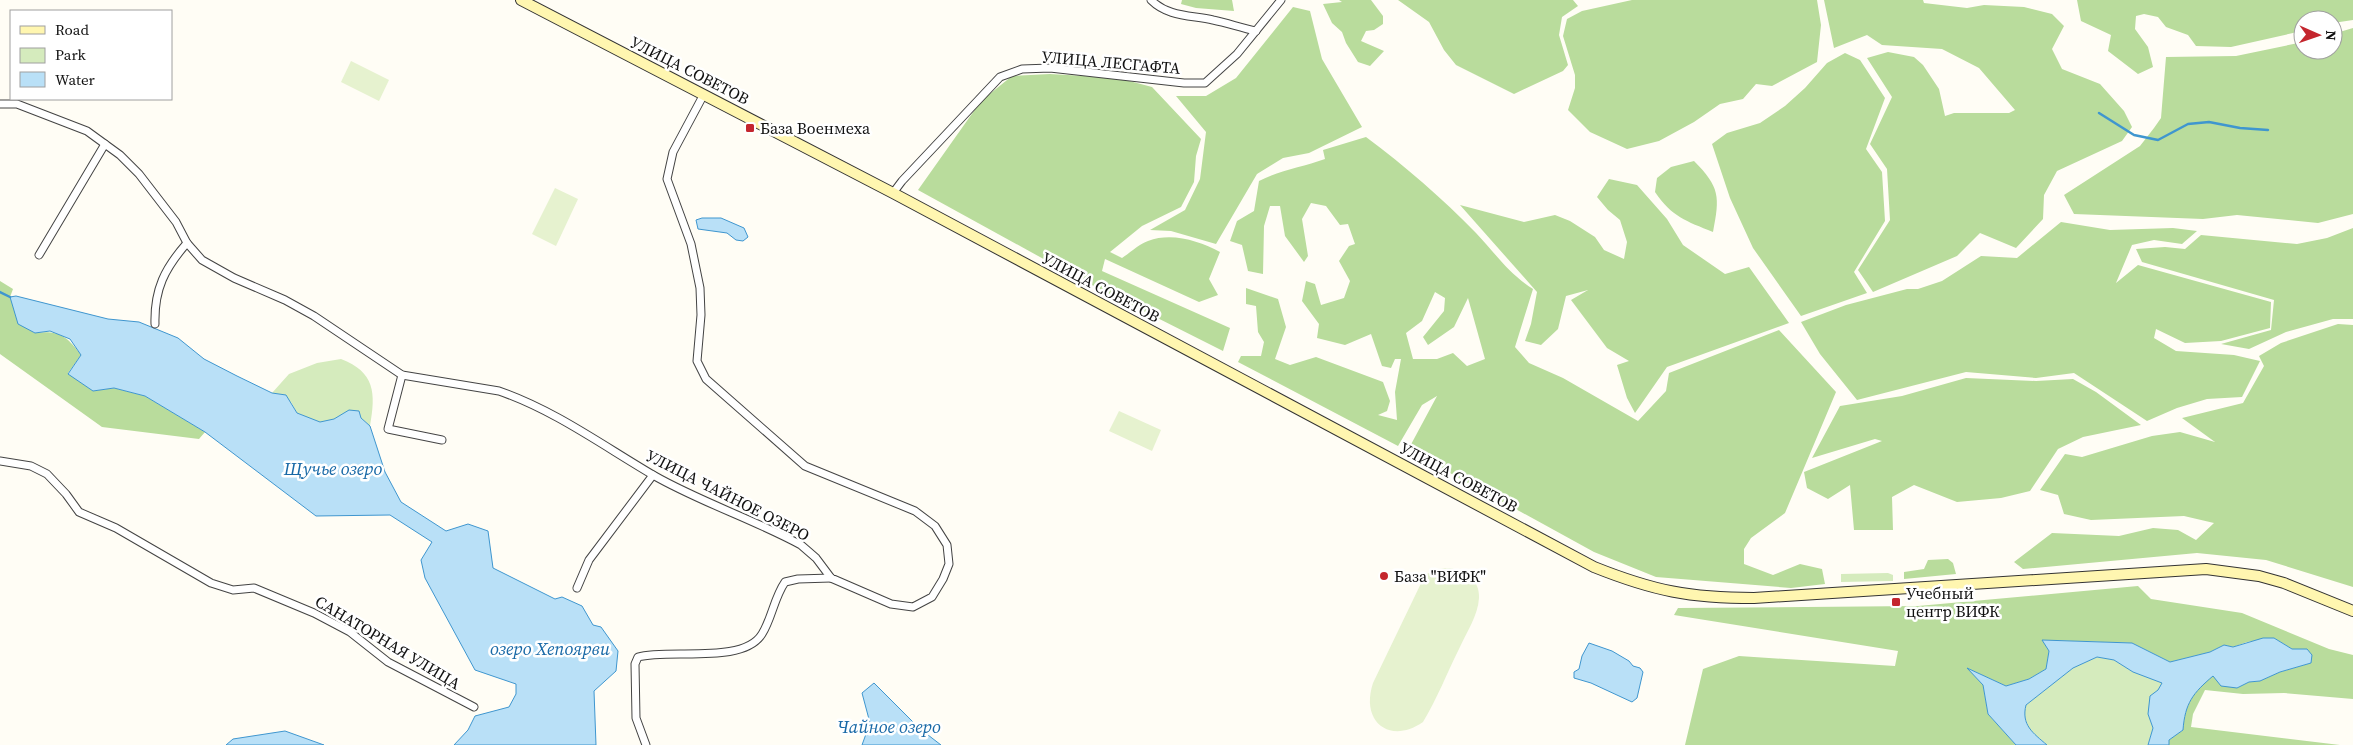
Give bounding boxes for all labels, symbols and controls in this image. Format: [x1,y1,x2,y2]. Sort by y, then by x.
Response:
legend [10,10,172,100]
north arrow [2293,10,2343,60]
text: Road [55,19,89,40]
text: N [2321,30,2341,41]
street label: УЛИЦА СОВЕТОВ [627,31,753,109]
text: Park [55,44,87,65]
street label: УЛИЦА ЛЕСГАФТА [1041,45,1182,79]
text: Water [55,69,96,90]
place label: База Военмеха [760,117,871,139]
marker: База Военмеха [744,122,756,134]
street label: УЛИЦА СОВЕТОВ [1038,247,1164,327]
street label: УЛИЦА СОВЕТОВ [1396,437,1522,517]
street label: УЛИЦА ЧАЙНОЕ ОЗЕРО [642,444,814,546]
water label: Щучье озеро [283,456,382,481]
place label: База "ВИФК" [1394,565,1486,587]
marker: База "ВИФК" [1378,570,1390,582]
place label: Учебный центр ВИФК [1906,582,2000,622]
street label: САНАТОРНАЯ УЛИЦА [311,590,465,694]
marker: Учебный центр ВИФК [1890,596,1902,608]
water label: озеро Хепоярви [490,636,611,661]
water label: Чайное озеро [837,714,941,739]

